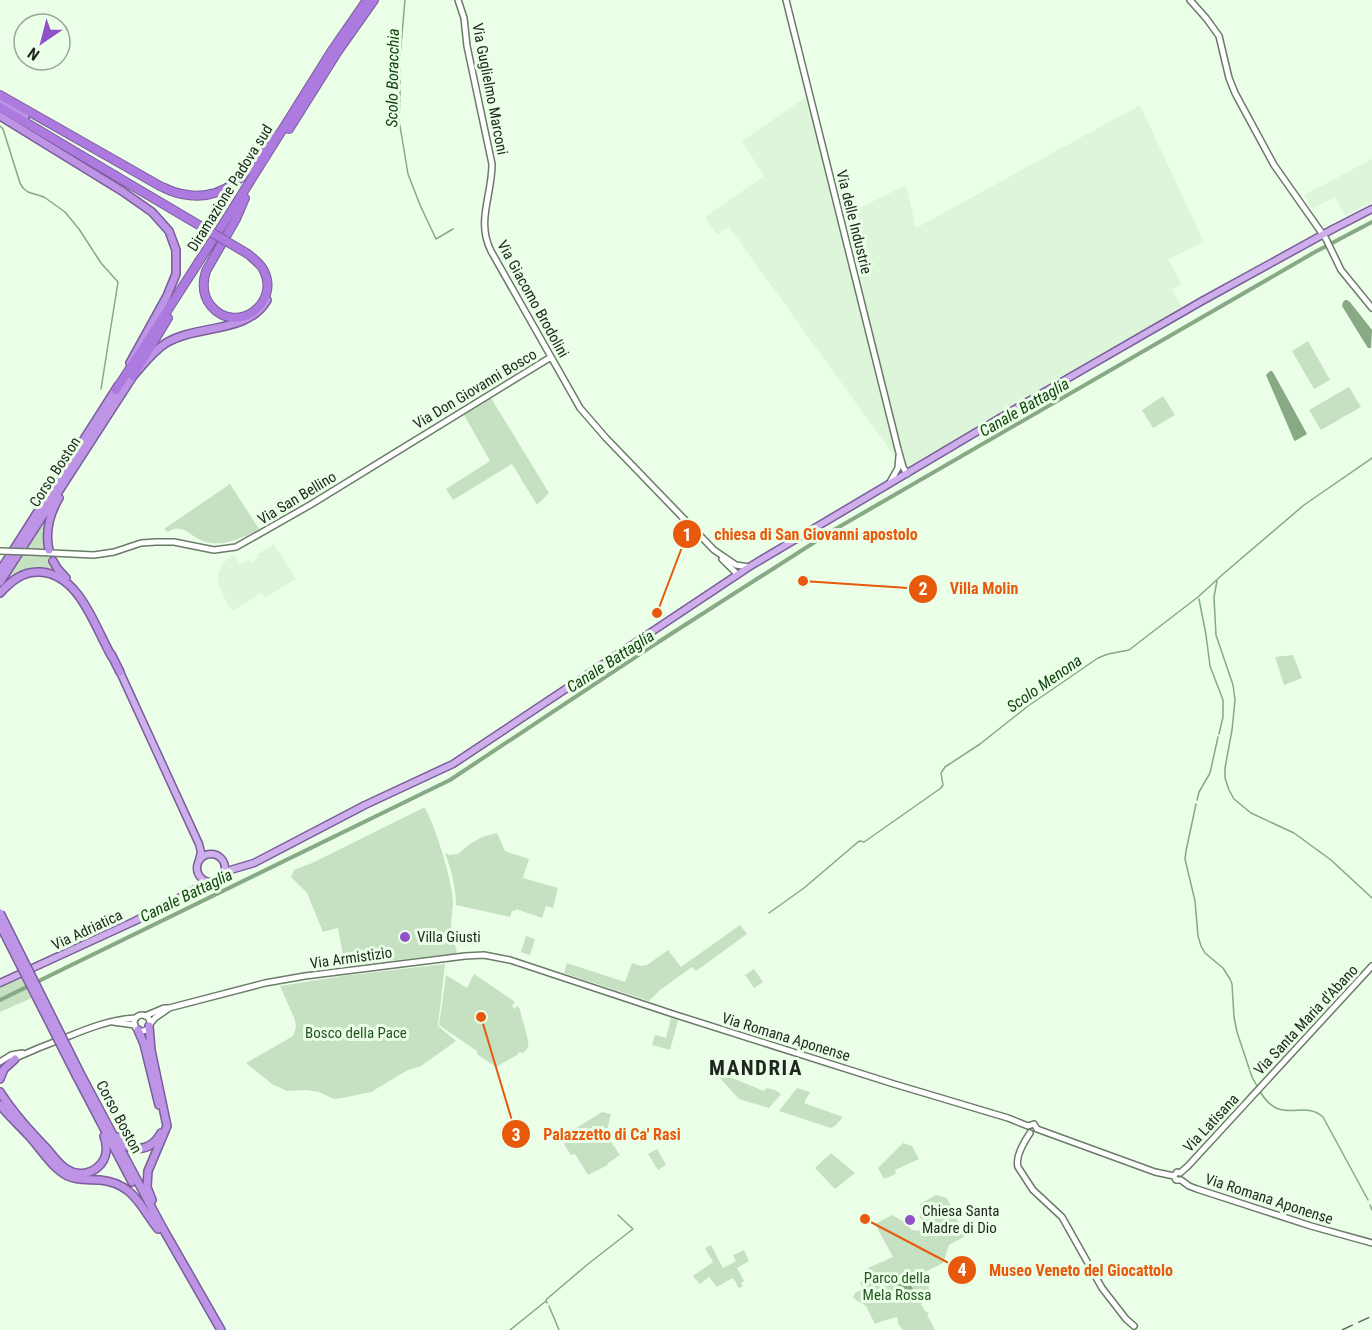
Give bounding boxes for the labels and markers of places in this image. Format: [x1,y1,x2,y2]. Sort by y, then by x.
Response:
callout: chiesa di San Giovanni apostolo [672,517,929,551]
callout: Villa Molin [908,572,1031,606]
place label: Villa Giusti [417,928,481,946]
marker: Villa Giusti [398,930,412,944]
callout: Palazzetto di Ca' Rasi [501,1117,693,1151]
place label: Chiesa Santa Madre di Dio [922,1202,1000,1237]
marker: Chiesa Santa Madre di Dio [903,1213,917,1227]
callout: Museo Veneto del Giocattolo [947,1253,1185,1287]

